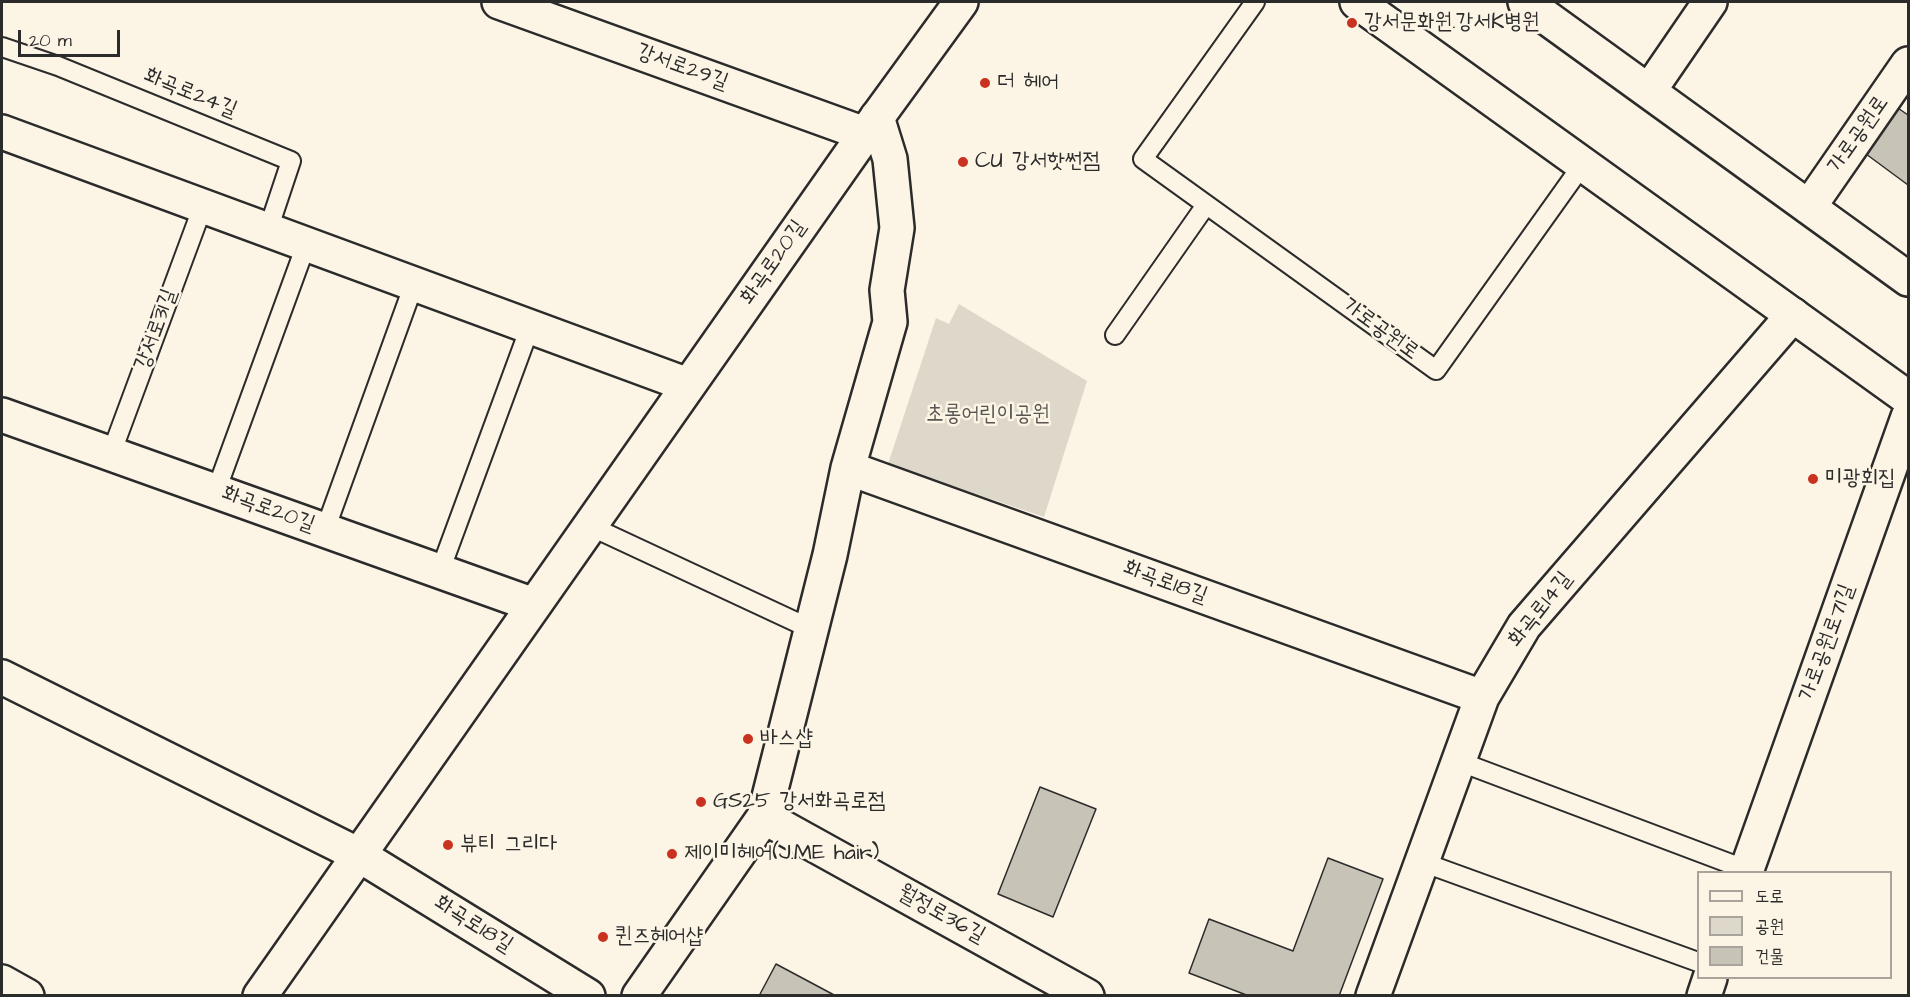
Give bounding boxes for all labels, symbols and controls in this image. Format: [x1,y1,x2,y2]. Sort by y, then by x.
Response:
place label: 강서문화원.강서K병원 [1364,10,1540,36]
marker: 강서문화원.강서K병원 [1345,16,1359,30]
scale bar [21,18,123,56]
text: 20 m [29,28,72,53]
street label: 강서로29길 [632,39,732,97]
street label: 화곡로24길 [139,63,241,125]
place label: 더 헤어 [997,70,1059,96]
marker: 더 헤어 [978,76,992,90]
street label: 가로공원로 [1823,91,1895,179]
place label: CU 강서핫썬점 [975,149,1100,175]
marker: CU 강서핫썬점 [956,155,970,169]
street label: 화곡로20길 [735,216,813,310]
street label: 강서로31길 [130,286,184,374]
street label: 가로공원로 [1336,293,1424,367]
park label: 초롱어린이공원 [926,402,1050,428]
place label: 미광회집 [1825,466,1896,492]
marker: 미광회집 [1806,472,1820,486]
street label: 화곡로20길 [218,481,318,539]
street label: 화곡로18길 [1119,556,1211,610]
street label: 화곡로14길 [1503,567,1579,653]
street label: 가로공원로71길 [1795,581,1861,705]
place label: 바스샵 [760,726,813,752]
marker: 바스샵 [741,732,755,746]
place label: GS25 강서화곡로점 [713,789,886,815]
marker: GS25 강서화곡로점 [694,795,708,809]
place label: 뷰티 그리다 [460,832,557,858]
marker: 뷰티 그리다 [441,838,455,852]
place label: 제이미헤어(J.ME hair) [684,841,879,867]
marker: 제이미헤어(J.ME hair) [665,847,679,861]
legend [1697,871,1892,979]
street label: 월정로36길 [893,880,989,950]
text: 도로 [1755,884,1784,909]
street label: 화곡로18길 [429,891,517,959]
text: 공원 [1755,914,1784,939]
place label: 퀸즈헤어샵 [615,924,704,950]
marker: 퀸즈헤어샵 [596,930,610,944]
text: 건물 [1755,944,1784,969]

